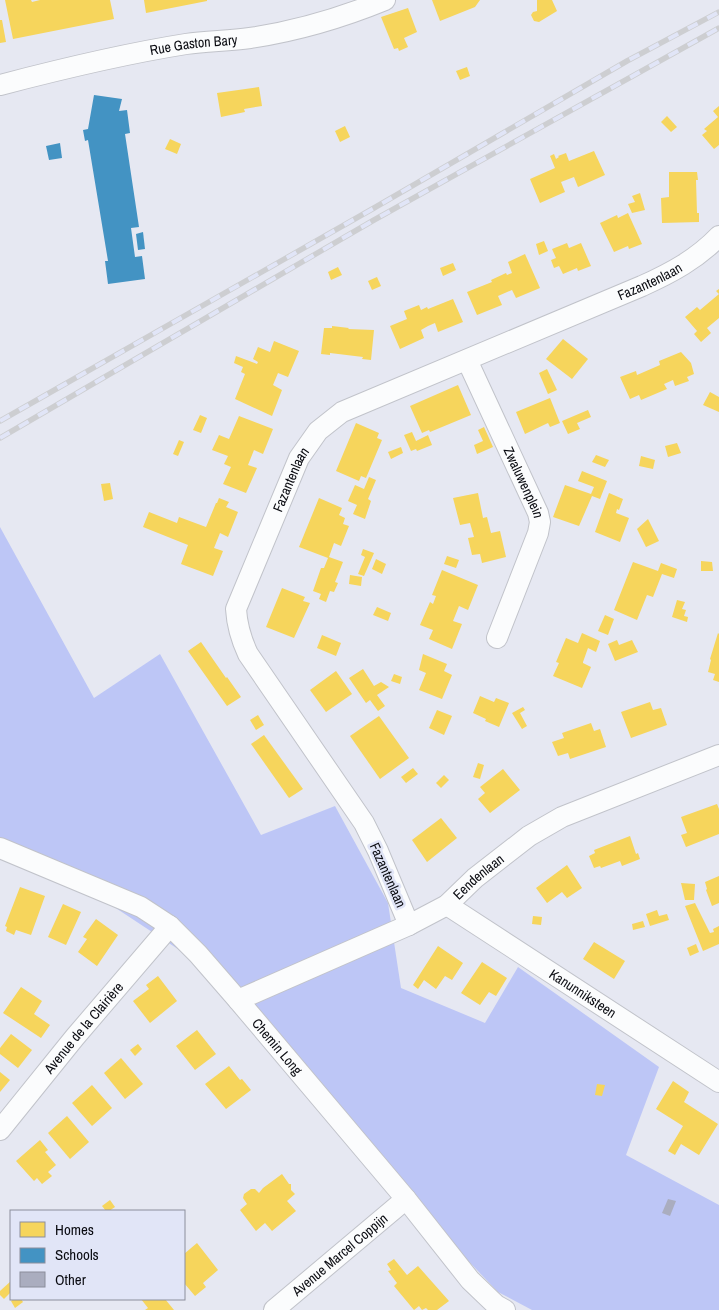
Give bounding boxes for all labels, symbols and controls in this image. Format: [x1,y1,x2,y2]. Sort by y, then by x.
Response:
street label: Rue Gaston Bary [148,30,238,59]
street label: Fazantenlaan [615,258,685,304]
street label: Fazantenlaan [269,443,313,515]
street label: Zwaluwenplein [500,444,548,520]
street label: Fazantenlaan [366,840,410,910]
street label: Eendenlaan [449,850,507,903]
street label: Kanunniksteen [546,965,620,1022]
street label: Avenue de la Clairière [39,978,127,1078]
street label: Chemin Long [248,1014,307,1079]
street label: Avenue Marcel Coppijn [288,1209,391,1301]
legend [10,1210,185,1300]
text: Homes [55,1219,94,1240]
text: Schools [55,1244,99,1265]
text: Other [55,1269,86,1290]

